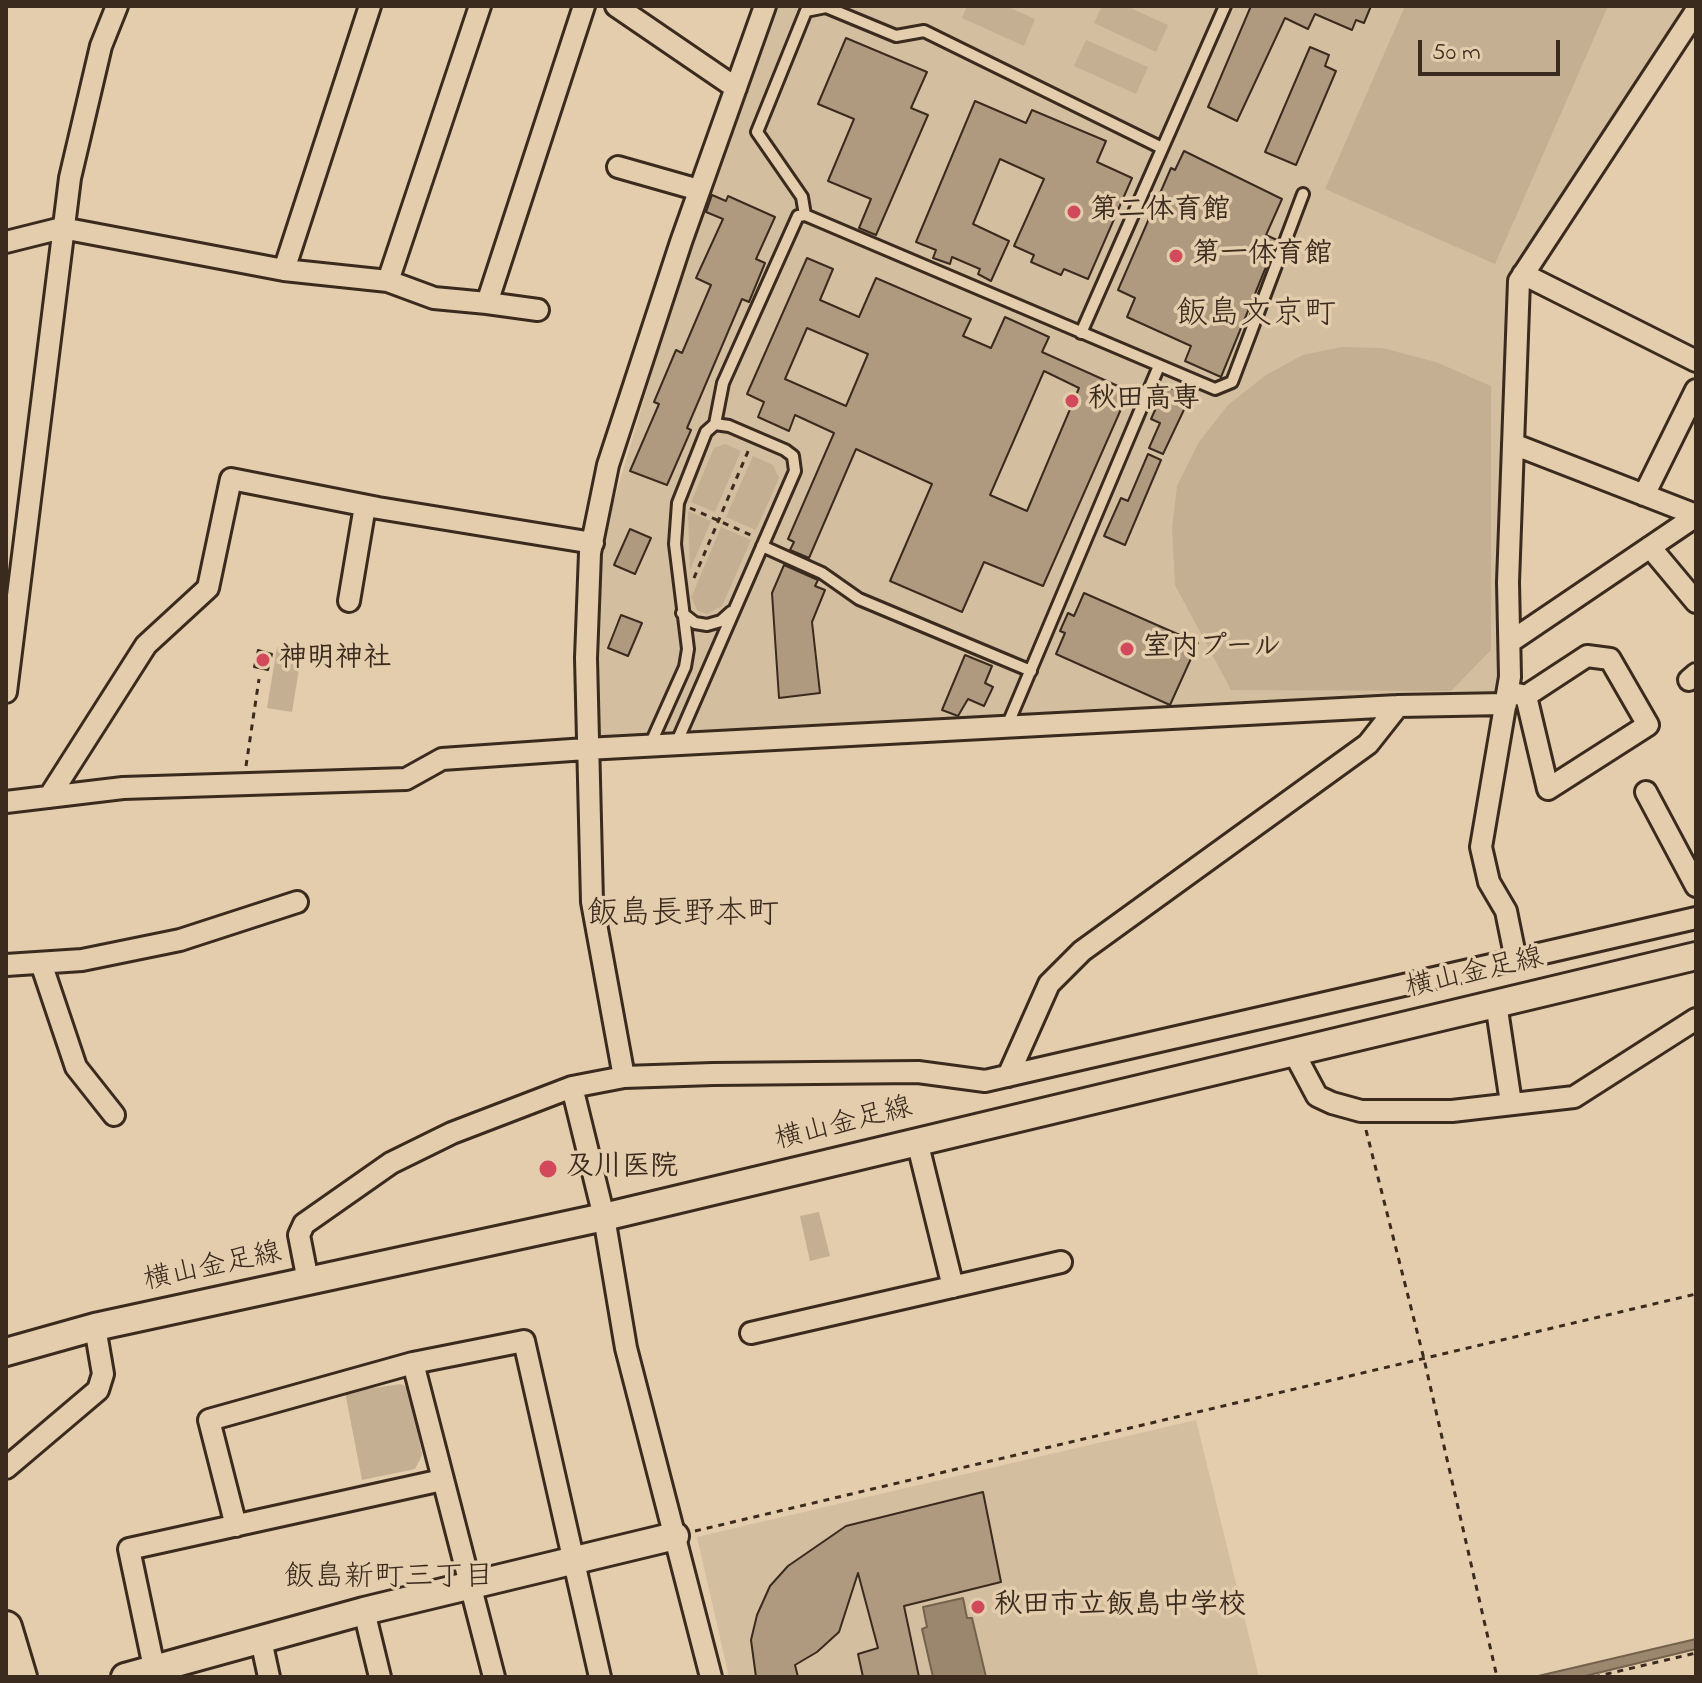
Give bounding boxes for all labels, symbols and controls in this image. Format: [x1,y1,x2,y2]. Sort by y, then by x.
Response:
scale bar [1422,24,1564,74]
text: 50 m [1432,36,1481,71]
place label: 第二体育館 [1090,195,1230,229]
marker: 第二体育館 [1065,203,1083,221]
place label: 第一体育館 [1192,239,1332,273]
marker: 第一体育館 [1167,247,1185,265]
district label: 飯島文京町 [1176,298,1336,336]
place label: 秋田高専 [1088,384,1200,418]
marker: 秋田高専 [1063,392,1081,410]
place label: 室内プール [1143,632,1281,666]
marker: 室内プール [1118,640,1136,658]
place label: 神明神社 [279,643,391,677]
marker: 神明神社 [254,651,272,669]
district label: 飯島長野本町 [587,898,779,936]
street label: 横山金足線 [1403,943,1547,1007]
street label: 横山金足線 [772,1093,916,1159]
place label: 及川医院 [566,1152,678,1186]
marker: 及川医院 [537,1158,559,1180]
street label: 横山金足線 [141,1238,285,1300]
district label: 飯島新町三丁目 [284,1562,494,1598]
place label: 秋田市立飯島中学校 [994,1590,1246,1624]
marker: 秋田市立飯島中学校 [969,1598,987,1616]

